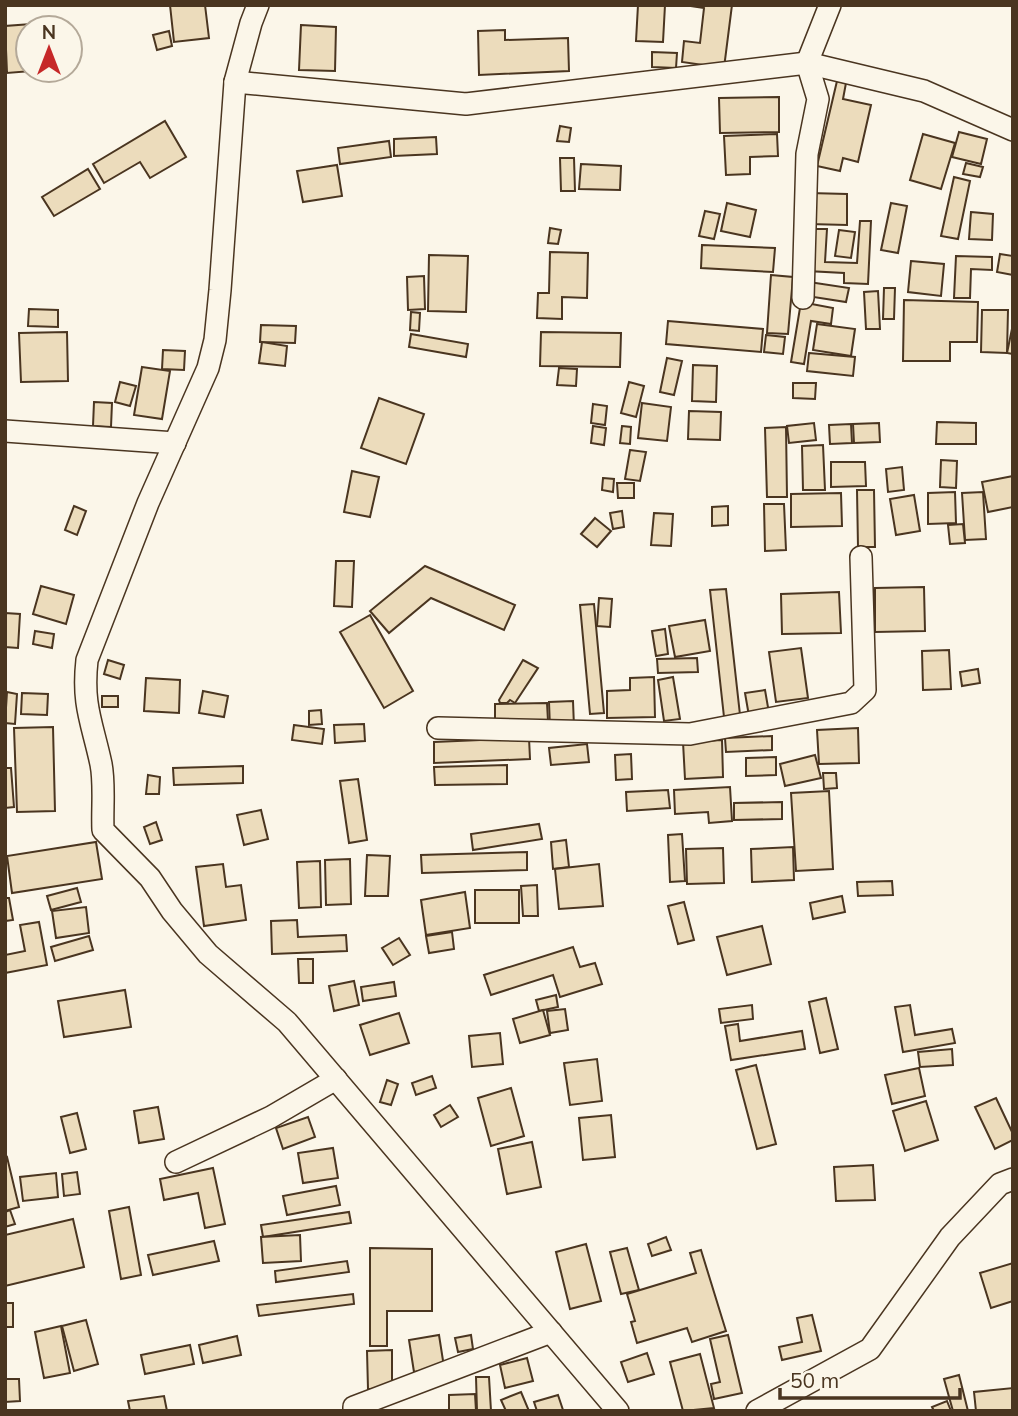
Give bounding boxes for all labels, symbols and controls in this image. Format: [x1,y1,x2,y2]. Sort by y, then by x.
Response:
north arrow [14,14,84,84]
text: N [42,20,56,44]
scale bar [780,1356,960,1400]
text: 50 m [790,1367,839,1393]

